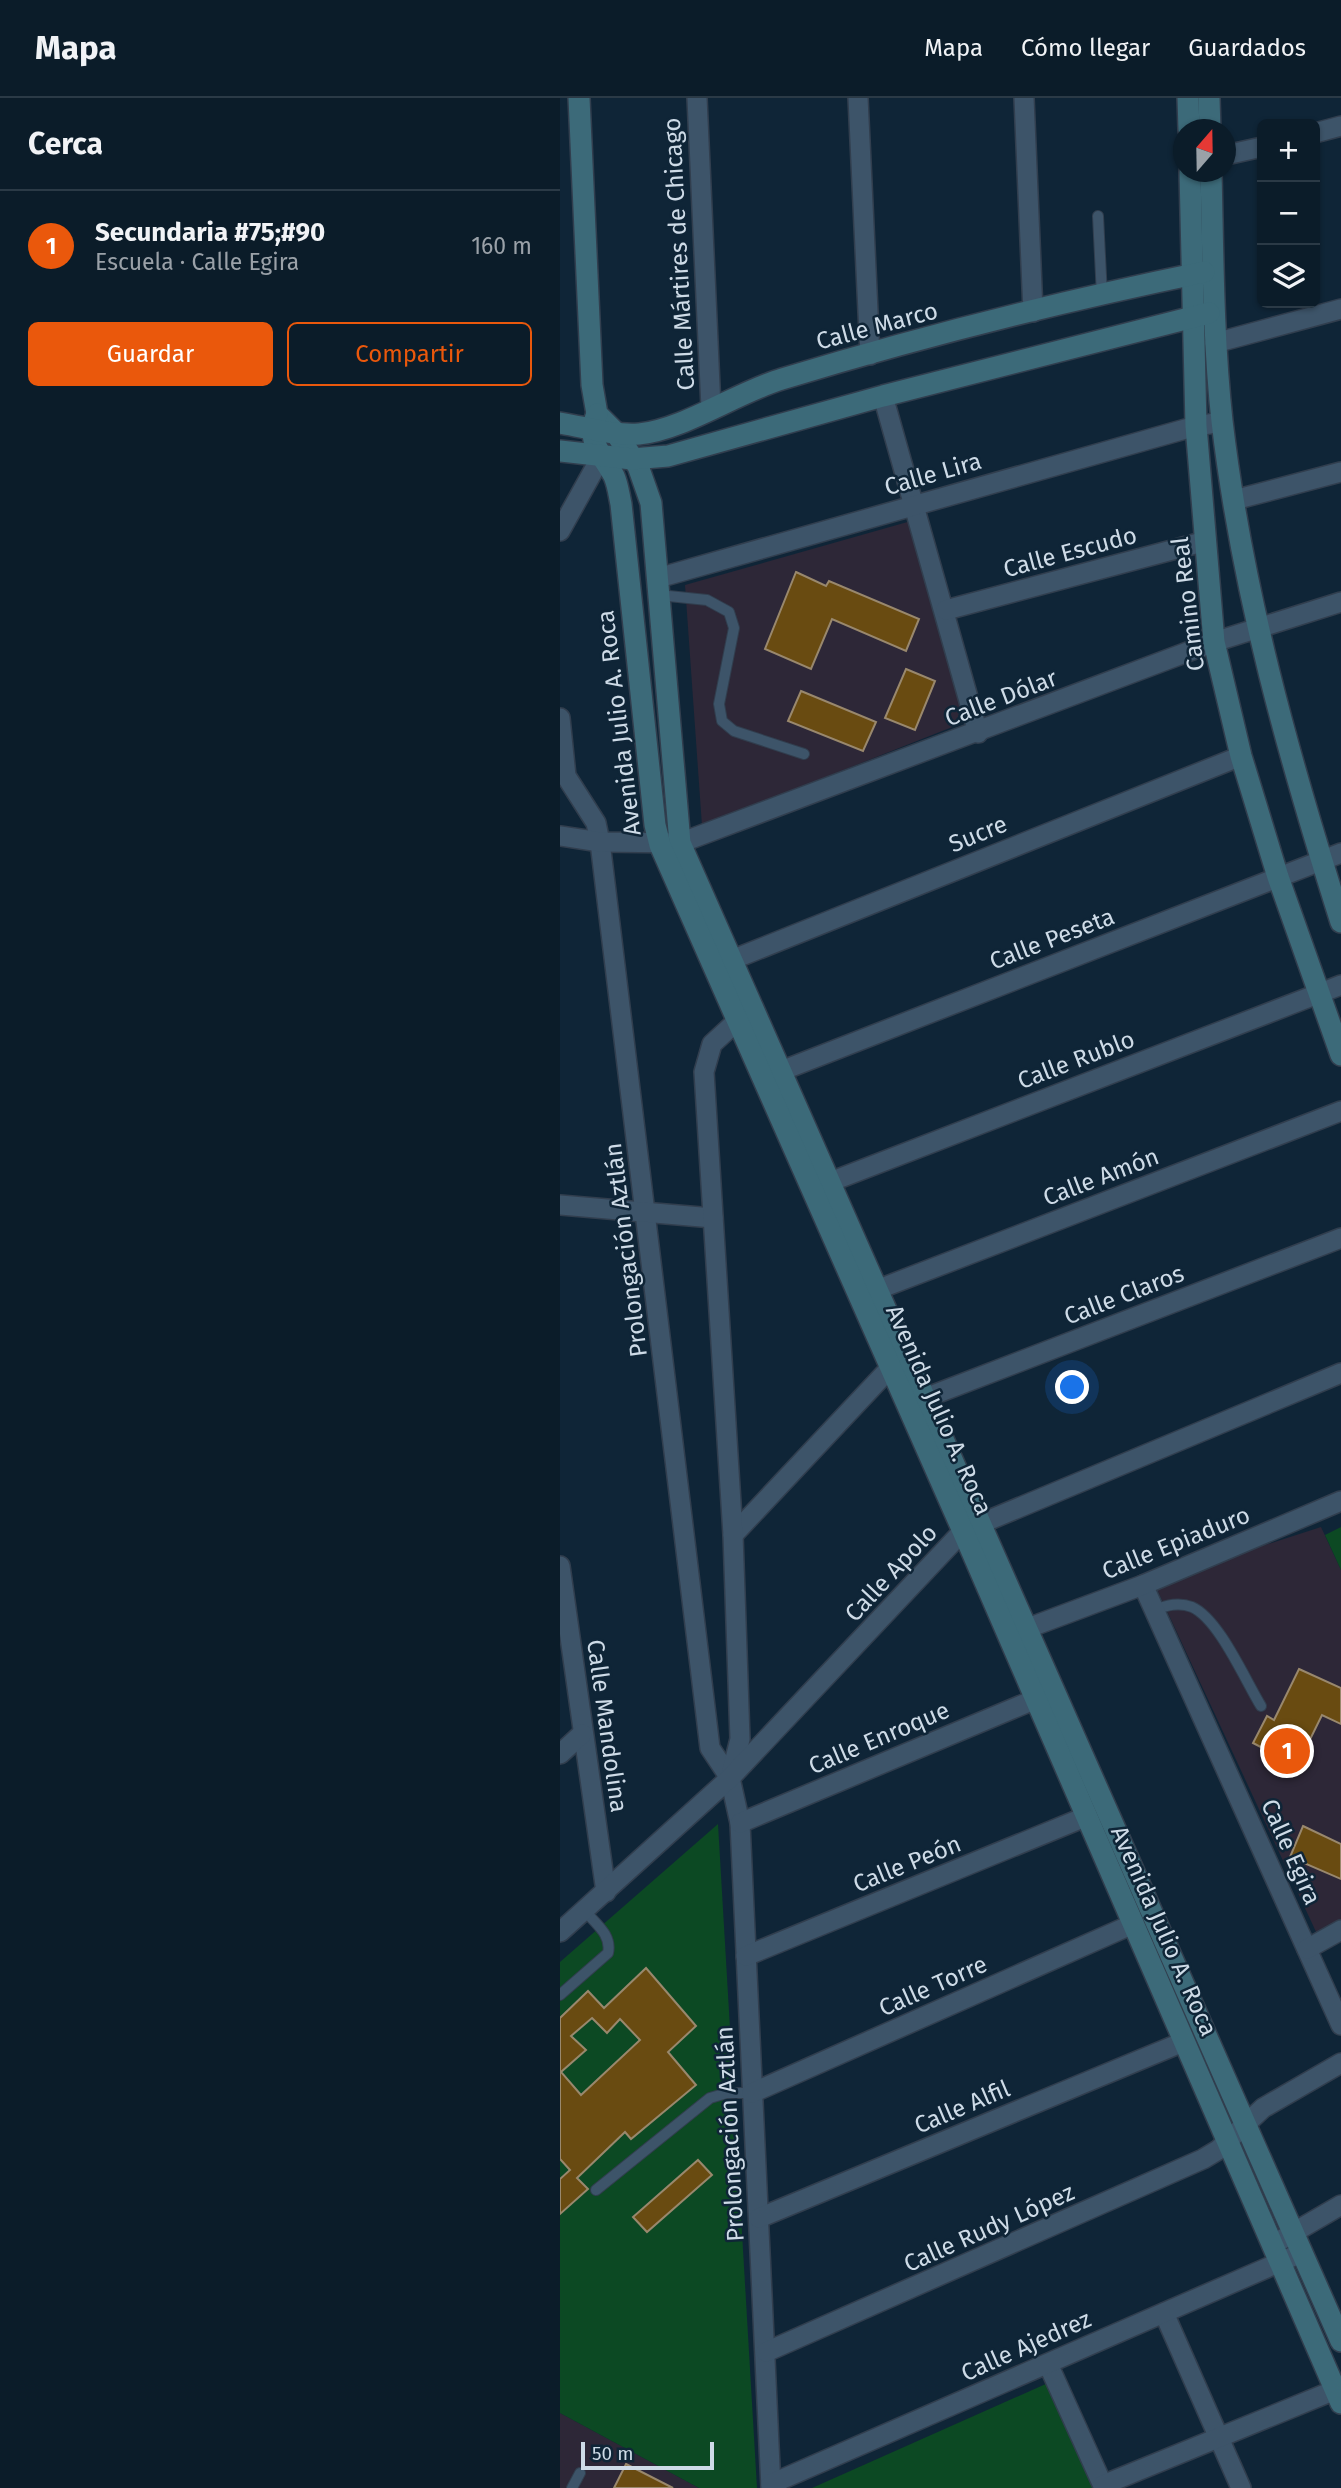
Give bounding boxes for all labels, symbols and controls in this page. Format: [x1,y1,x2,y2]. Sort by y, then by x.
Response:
text: Mapa [35,28,116,68]
text: Mapa [924,34,983,62]
text: Cómo llegar [1021,34,1150,62]
text: Guardados [1188,34,1306,62]
street label: Calle Mártires de Chicago [658,117,700,391]
north arrow [1173,119,1236,182]
map controls [1257,119,1320,308]
button: + [1257,119,1320,182]
text: Cerca [28,126,103,162]
button: − [1257,182,1320,245]
text: Secundaria #75;#90 [95,217,325,248]
text: 1 [46,232,56,260]
text: 160 m [471,232,532,260]
button: layers [1257,245,1320,308]
text: Escuela · Calle Egira [95,248,299,276]
street label: Calle Marco [813,296,941,356]
button: Guardar [28,322,273,386]
button: Compartir [287,322,532,386]
street label: Calle Lira [881,447,985,501]
street label: Calle Escudo [1000,521,1140,583]
street label: Camino Real [1166,535,1210,673]
street label: Avenida Julio A. Roca [591,609,647,837]
street label: Calle Dólar [941,664,1062,732]
street label: Sucre [945,810,1011,858]
street label: Calle Peseta [986,902,1118,976]
street label: Calle Rublo [1014,1025,1138,1095]
street label: Prolongación Aztlán [599,1141,653,1359]
street label: Calle Amón [1039,1142,1163,1212]
street label: Calle Claros [1060,1259,1188,1331]
street label: Avenida Julio A. Roca [880,1301,998,1519]
your location [1055,1370,1089,1404]
street label: Calle Epiaduro [1098,1501,1254,1585]
street label: Calle Apolo [839,1519,943,1627]
street label: Calle Mandolina [581,1638,633,1814]
street label: Calle Enroque [804,1696,954,1780]
pin: 1 [1264,1725,1310,1777]
street label: Calle Egira [1255,1795,1327,1909]
street label: Avenida Julio A. Roca [1105,1822,1223,2040]
street label: Calle Peón [849,1830,965,1898]
street label: Calle Torre [875,1950,991,2022]
street label: Prolongación Aztlán [710,2026,750,2242]
street label: Calle Alfil [910,2074,1014,2140]
street label: Calle Rudy López [900,2178,1078,2278]
street label: Calle Ajedrez [957,2305,1095,2387]
scale bar [581,2439,714,2471]
text: 50 m [592,2442,633,2465]

